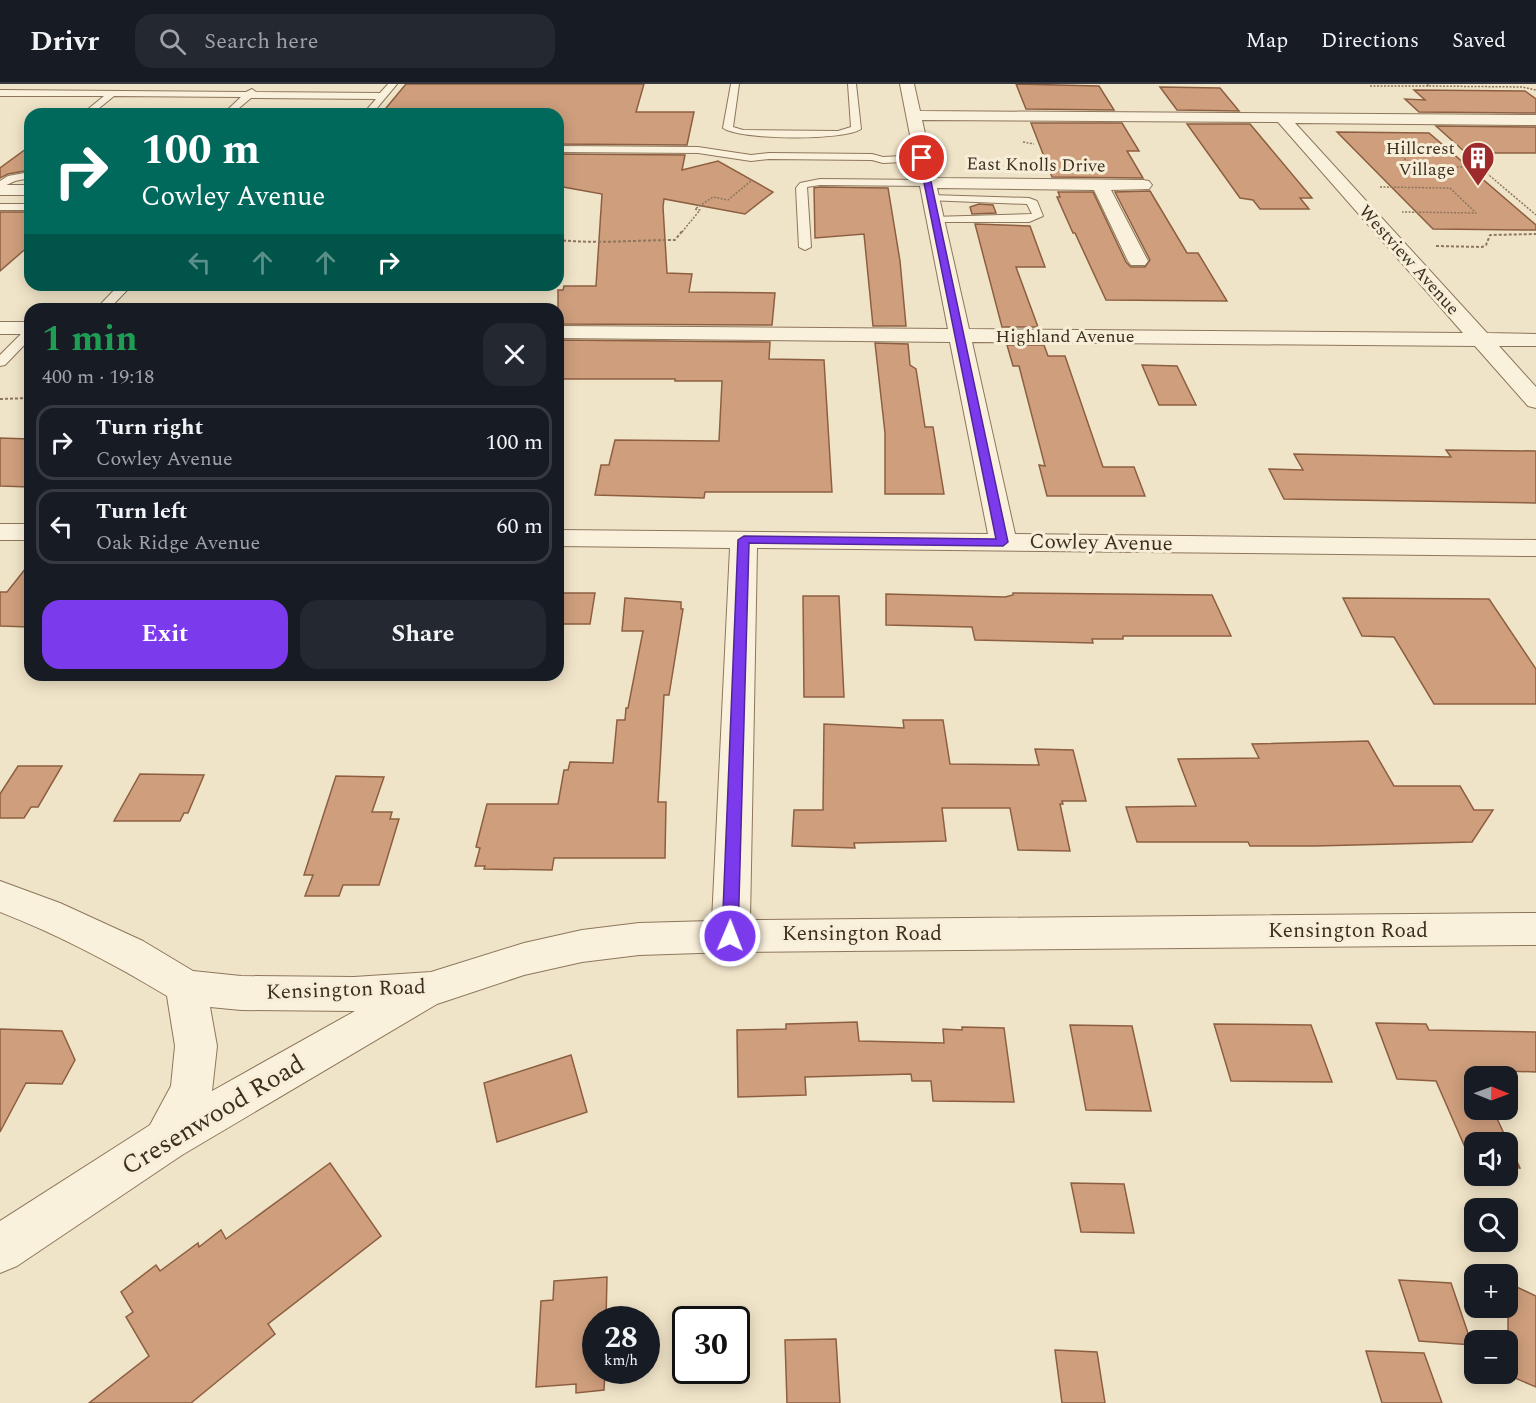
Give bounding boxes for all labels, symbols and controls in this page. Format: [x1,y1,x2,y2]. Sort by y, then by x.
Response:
search box [135,14,555,68]
text: Drivr [30,20,99,63]
icon: search [156,25,189,58]
text: Search here [204,25,318,58]
text: Map [1246,25,1288,57]
text: Directions [1321,25,1419,57]
text: Saved [1452,25,1506,57]
text: 100 m [141,119,260,182]
icon: right [42,132,120,210]
pin [896,132,947,183]
place label: Hillcrest Village [1386,135,1455,183]
building icon: Hillcrest Village [1460,140,1496,187]
icon: arrive [905,141,938,174]
street label: East Knolls Drive [966,150,1106,180]
text: Cowley Avenue [141,176,325,218]
street label: Westview Avenue [1352,199,1466,321]
icon: left [183,246,216,279]
icon: ahead [246,246,279,279]
icon: ahead [309,246,342,279]
icon: right [372,246,405,279]
text: 1 min [42,312,138,367]
button: close [483,323,546,386]
street label: Highland Avenue [996,323,1134,350]
text: 400 m · 19:18 [42,362,154,392]
text: Turn right [96,411,203,444]
icon: right [45,426,78,459]
text: 100 m [486,426,543,459]
text: Cowley Avenue [96,444,233,474]
text: Turn left [96,495,188,528]
icon: left [45,510,78,543]
text: 60 m [497,510,543,543]
street label: Cowley Avenue [1029,526,1173,560]
text: Oak Ridge Avenue [96,528,260,558]
button: Exit [42,600,288,669]
button: Share [300,600,546,669]
position arrow [698,904,762,968]
street label: Kensington Road [1268,915,1428,947]
street label: Kensington Road [782,918,942,950]
street label: Kensington Road [266,971,426,1009]
street label: Cresenwood Road [114,1044,312,1186]
north arrow [1464,1066,1518,1120]
map controls [1464,1066,1518,1384]
button: sound [1464,1132,1518,1186]
button: search [1464,1198,1518,1252]
button: + [1464,1264,1518,1318]
speed limit sign: 30 [672,1306,750,1384]
text: 28 [604,1315,638,1361]
button: − [1464,1330,1518,1384]
text: km/h [604,1349,638,1372]

